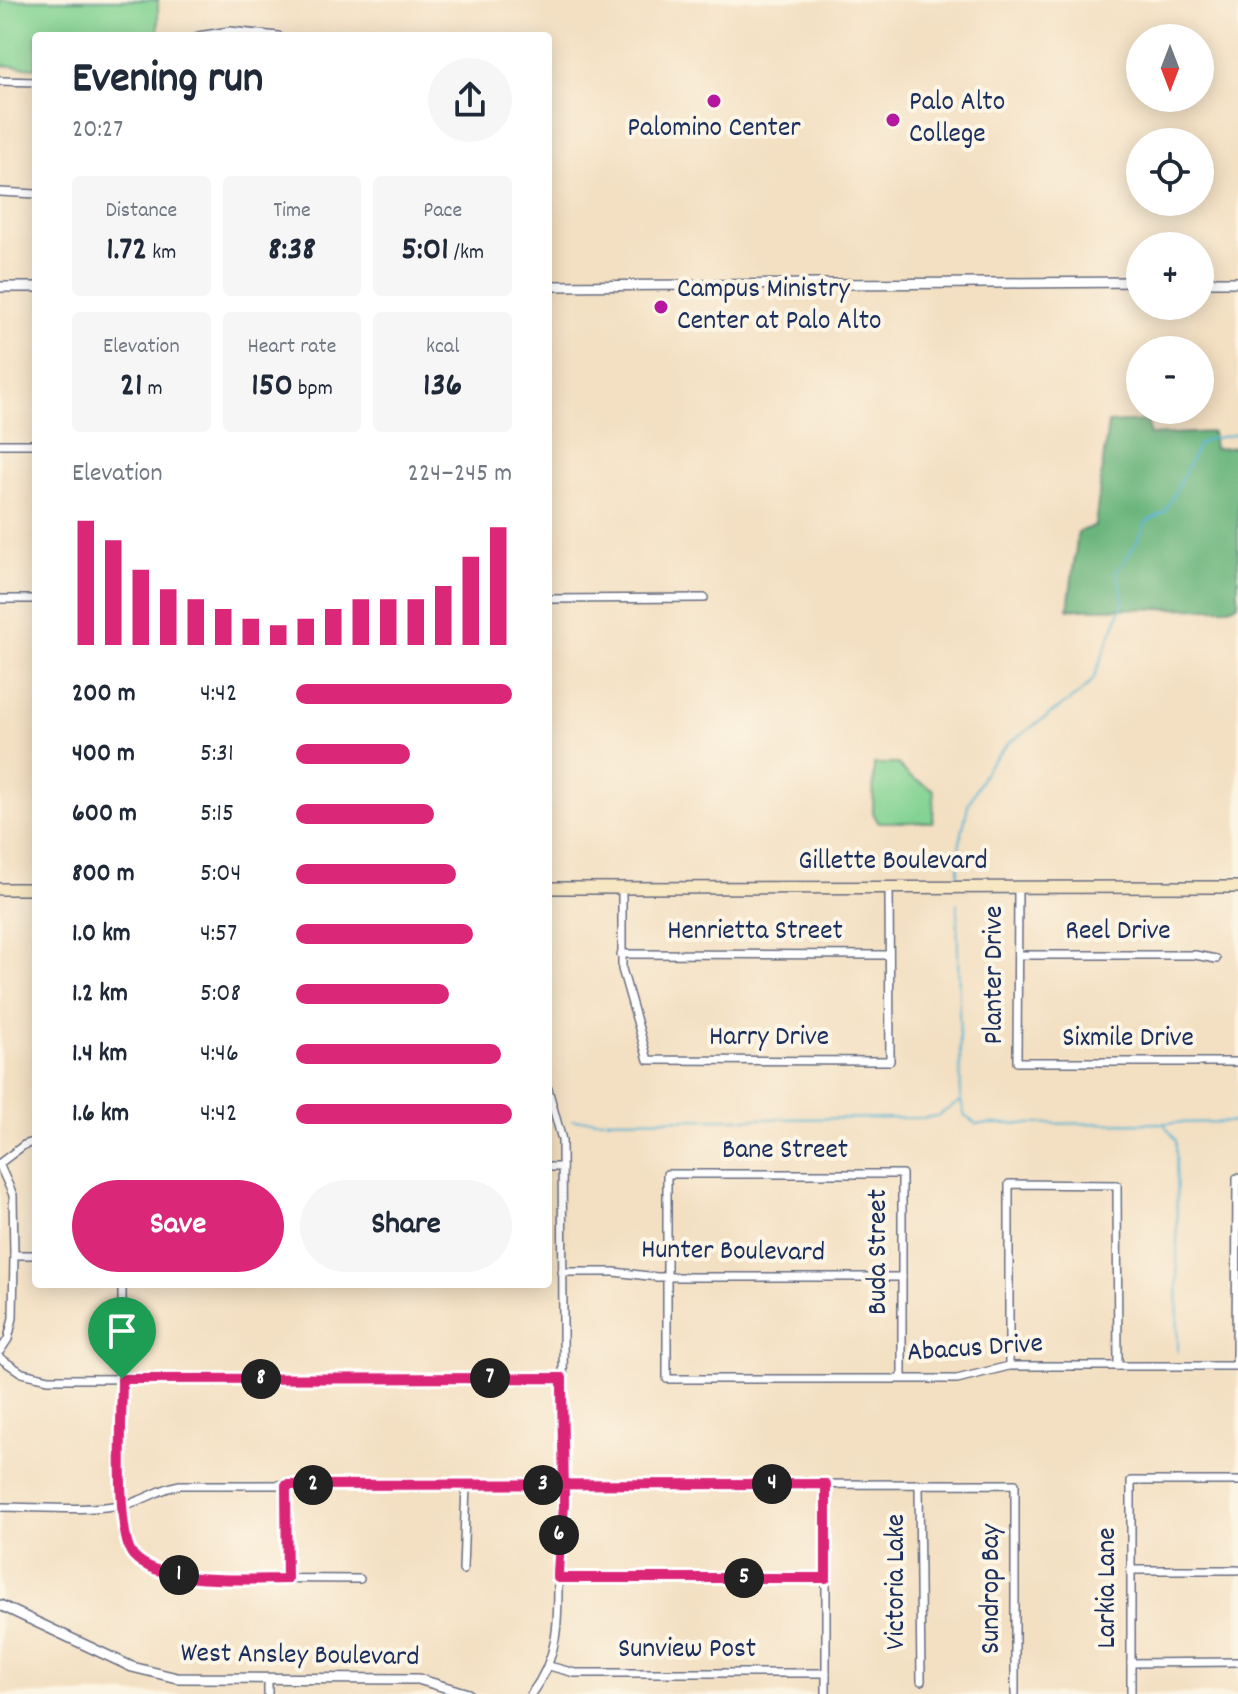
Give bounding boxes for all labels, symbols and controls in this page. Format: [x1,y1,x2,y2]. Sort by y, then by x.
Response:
north arrow [1126,24,1214,112]
map controls [1126,24,1214,424]
text: Evening run [72,50,263,113]
button: share [428,58,512,142]
place label: Palo Alto College [909,84,1005,156]
marker: Palomino Center [705,92,723,110]
place label: Palomino Center [627,110,801,150]
marker: Palo Alto College [884,111,902,129]
text: 20:27 [72,112,123,149]
button: locate [1126,128,1214,216]
text: Distance [105,196,177,227]
text: Time [273,196,311,227]
text: Pace [423,196,462,227]
text: 1.72 [106,227,147,276]
text: 8:38 [268,227,316,276]
text: 5:01 [401,227,449,276]
button: + [1126,232,1214,320]
text: km [147,238,176,269]
text: /km [449,238,484,269]
place label: Campus Ministry Center at Palo Alto [677,271,882,343]
marker: Campus Ministry Center at Palo Alto [652,298,670,316]
text: Elevation [103,332,180,363]
text: Heart rate [248,332,336,363]
text: kcal [426,332,459,363]
button: − [1126,336,1214,424]
text: 21 [120,363,142,412]
text: 150 [251,363,293,412]
text: 136 [423,363,462,412]
text: m [142,374,163,405]
text: bpm [293,374,333,405]
text: Elevation [72,456,162,493]
text: 224–245 m [408,456,512,493]
text: 200 m [72,676,136,713]
text: 4:42 [200,676,237,713]
text: 400 m [72,736,135,773]
text: 5:31 [200,736,234,773]
text: 600 m [72,796,137,833]
text: 5:15 [200,796,234,833]
street label: Gillette Boulevard [798,843,988,883]
text: 800 m [72,856,135,893]
text: 5:04 [200,856,241,893]
street label: Planter Drive [976,906,1016,1044]
street label: Henrietta Street [667,913,843,953]
street label: Reel Drive [1065,913,1171,953]
text: 1.0 km [72,916,131,953]
text: 4:57 [200,916,237,953]
text: 1.2 km [72,976,128,1013]
text: 5:08 [200,976,241,1013]
street label: Harry Drive [709,1019,829,1059]
street label: Sixmile Drive [1062,1020,1194,1060]
text: 1.4 km [72,1036,127,1073]
text: 4:46 [200,1036,239,1073]
text: 1.6 km [72,1096,129,1133]
text: 4:42 [200,1096,237,1133]
street label: Bane Street [722,1132,848,1172]
button: Save [72,1180,284,1272]
button: Share [300,1180,512,1272]
street label: Buda Street [860,1189,900,1315]
street label: Hunter Boulevard [641,1231,825,1275]
pin [88,1297,156,1379]
icon: arrive [100,1309,144,1353]
street label: Abacus Drive [906,1325,1044,1375]
pin: 7 [470,1358,510,1398]
pin: 8 [241,1359,281,1399]
text: 7 [486,1362,494,1393]
text: 8 [257,1363,265,1394]
pin: 4 [752,1464,792,1504]
pin: 2 [293,1465,333,1505]
pin: 3 [523,1465,563,1505]
text: 4 [767,1468,777,1499]
text: 2 [308,1469,318,1500]
text: 3 [538,1469,548,1500]
street label: Victoria Lake [878,1514,918,1650]
pin: 6 [539,1515,579,1555]
text: 6 [554,1519,564,1550]
street label: Sundrop Bay [973,1523,1013,1654]
street label: Larkia Lane [1089,1528,1129,1648]
pin: 1 [159,1555,199,1595]
pin: 5 [724,1558,764,1598]
text: 1 [177,1559,181,1590]
text: 5 [739,1562,749,1593]
street label: Sunview Post [618,1631,756,1671]
street label: West Ansley Boulevard [180,1635,420,1679]

